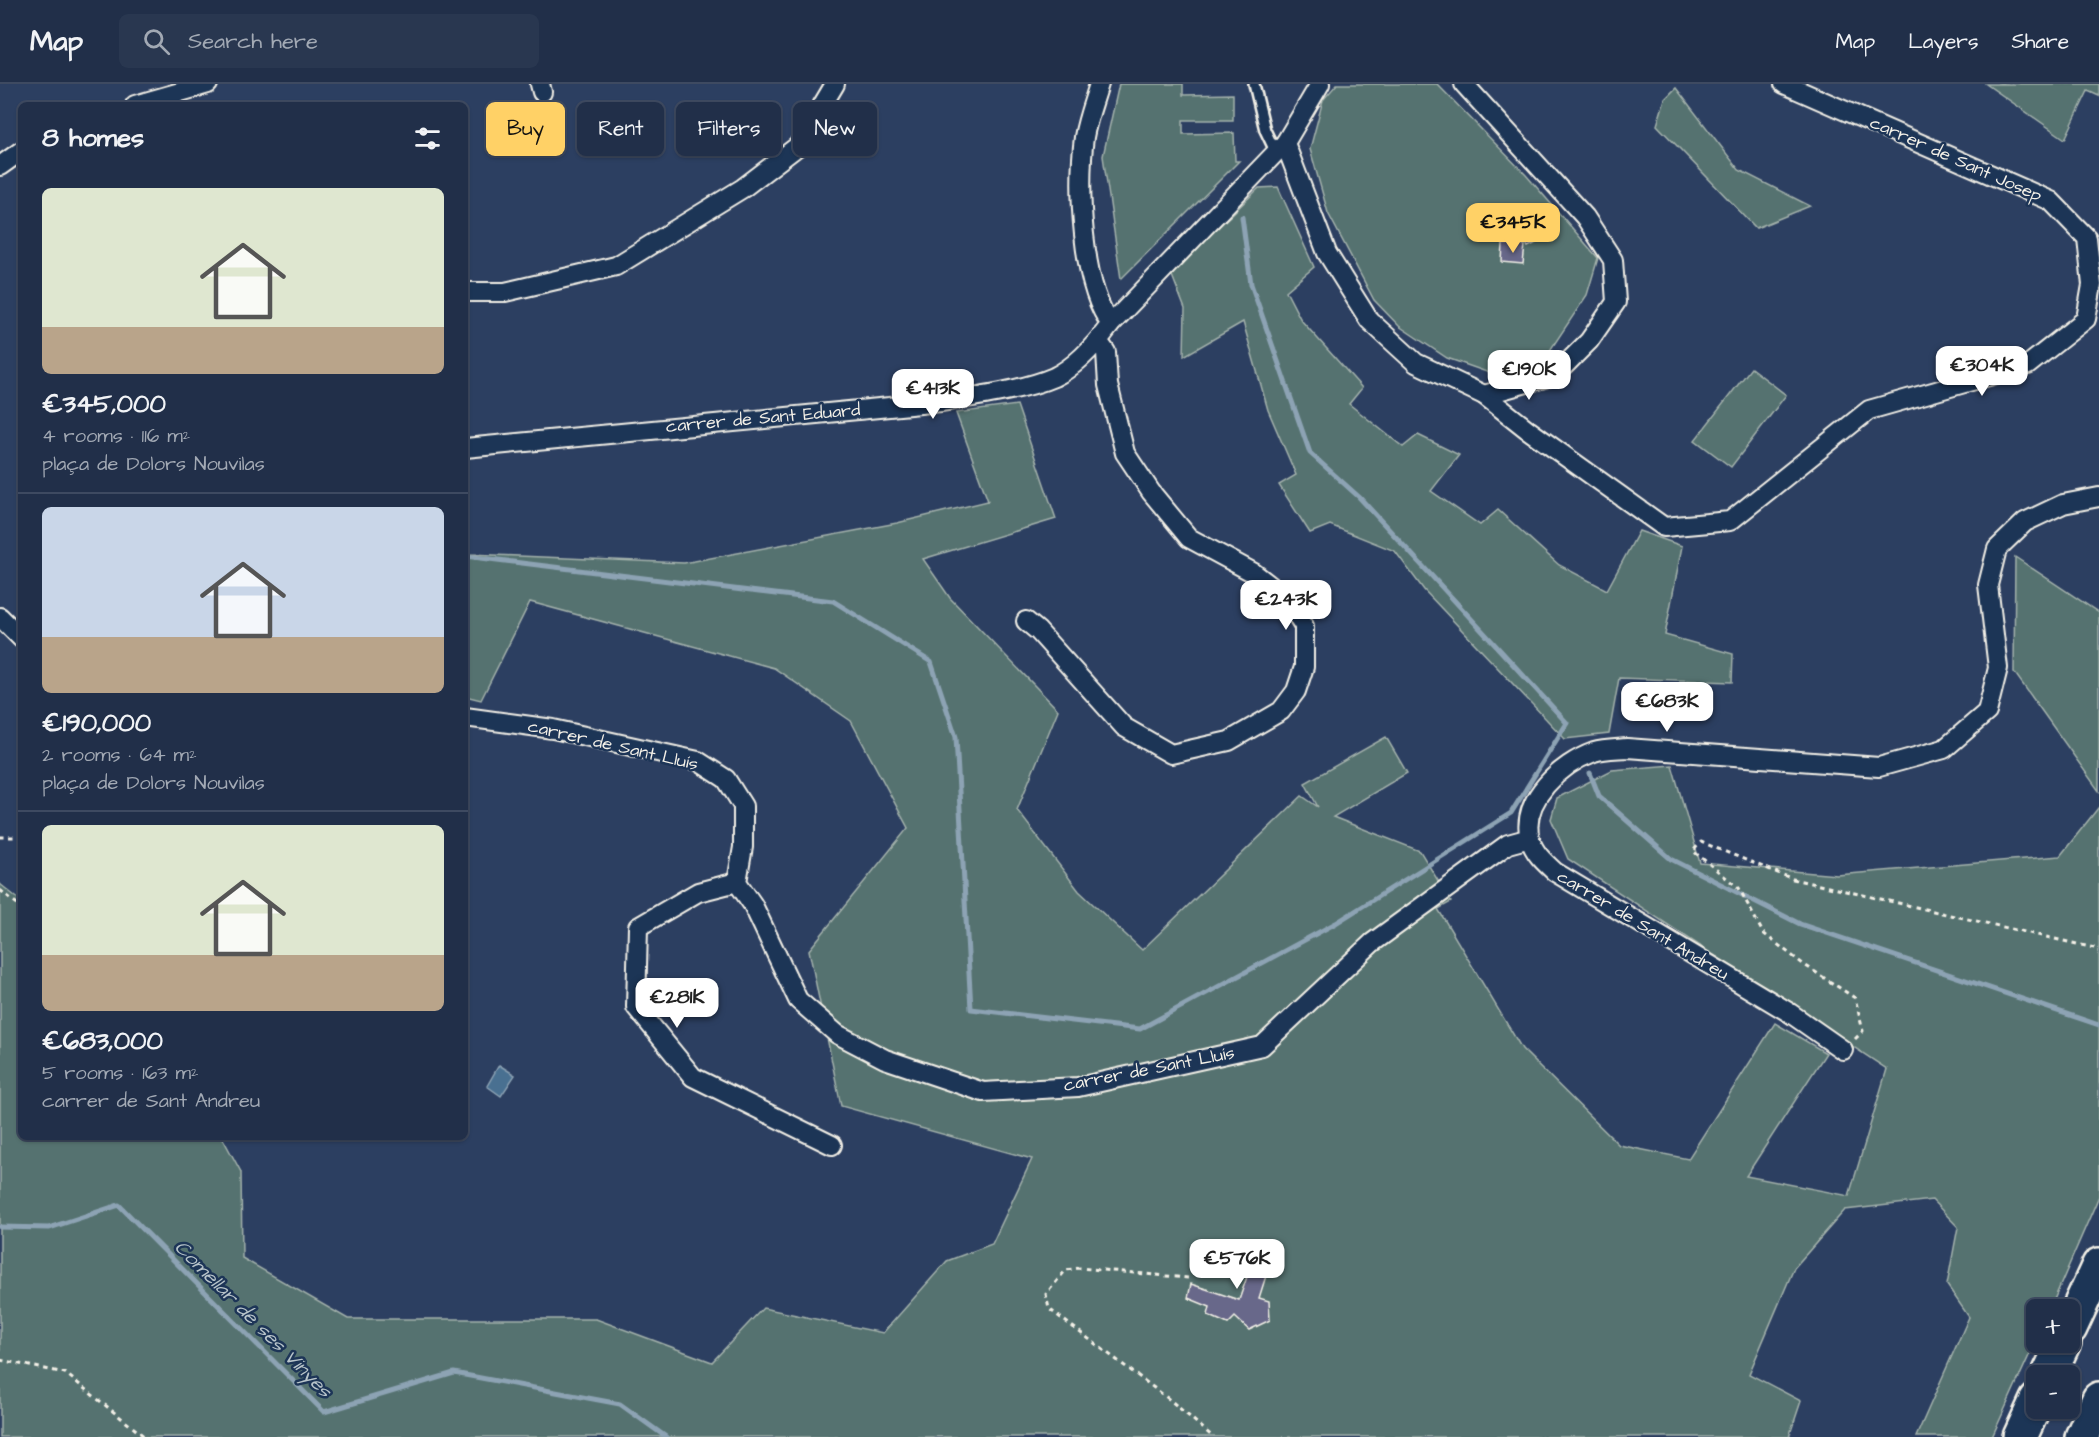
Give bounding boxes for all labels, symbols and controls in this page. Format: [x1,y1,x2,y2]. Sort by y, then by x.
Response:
search box [119,14,539,68]
text: Map [30,22,83,61]
icon: search [140,25,173,58]
text: Search here [188,26,318,57]
text: Map [1835,27,1875,56]
text: Layers [1908,27,1978,56]
text: Share [2011,27,2069,56]
chip: Buy [486,102,565,156]
chip: Rent [577,102,664,156]
chip: Filters [676,102,781,156]
chip: New [793,102,877,156]
street label: carrer de Sant Josep [1866,110,2046,208]
text: 8 homes [42,120,144,156]
icon: filters [411,122,444,155]
pin: €345K [1471,203,1555,254]
text: €345K [1480,208,1546,236]
icon: home [189,227,297,335]
pin: €304K [1940,346,2024,397]
pin: €190K [1487,350,1571,401]
text: €304K [1950,351,2014,379]
text: €190K [1502,355,1556,383]
pin: €413K [891,369,975,420]
text: €413K [906,374,960,402]
text: €345,000 [42,386,166,422]
street label: carrer de Sant Eduard [665,397,861,439]
text: 4 rooms · 116 m² [42,422,190,450]
text: plaça de Dolors Nouvilas [42,450,265,478]
icon: home [189,546,297,654]
pin: €243K [1244,580,1328,631]
text: €243K [1254,585,1318,613]
pin: €683K [1625,682,1709,733]
text: €683K [1635,687,1699,715]
text: €190,000 [42,705,151,741]
street label: carrer de Sant Lluís [525,713,701,777]
text: 2 rooms · 64 m² [42,741,197,769]
text: plaça de Dolors Nouvilas [42,769,265,797]
icon: home [189,864,297,972]
street label: carrer de Sant Andreu [1552,864,1734,986]
pin: €281K [635,978,719,1029]
text: €281K [650,983,704,1011]
text: €683,000 [42,1023,163,1059]
street label: carrer de Sant Lluís [1061,1040,1237,1098]
text: 5 rooms · 163 m² [42,1059,198,1087]
text: carrer de Sant Andreu [42,1087,260,1115]
water label: Comellar de ses Vinyes [167,1234,339,1405]
pin: €576K [1195,1239,1279,1290]
text: €576K [1203,1244,1271,1272]
map controls [2026,1299,2080,1419]
button: + [2026,1299,2080,1353]
button: − [2026,1365,2080,1419]

